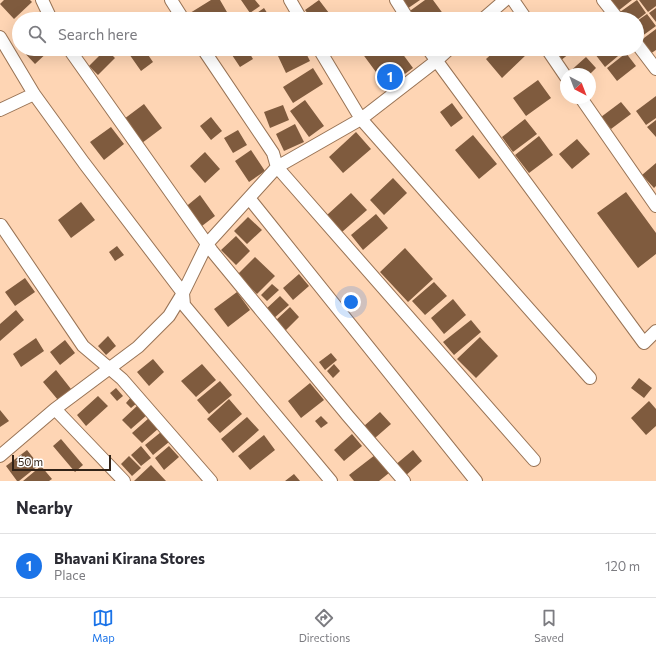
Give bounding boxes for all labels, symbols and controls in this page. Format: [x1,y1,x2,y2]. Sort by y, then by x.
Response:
search box [12,12,644,56]
icon: search [26,23,48,45]
text: Search here [58,25,137,43]
pin: 1 [377,62,403,92]
north arrow [560,68,596,104]
your location [341,292,361,312]
scale bar [12,453,111,472]
text: 50 m [18,455,43,468]
text: Nearby [16,497,73,518]
text: Bhavani Kirana Stores [54,549,205,567]
text: 1 [26,558,32,574]
text: 120 m [605,558,640,574]
text: Place [54,567,86,583]
tab: Map [92,607,115,644]
tab: Directions [299,607,350,644]
tab: Saved [534,607,564,644]

